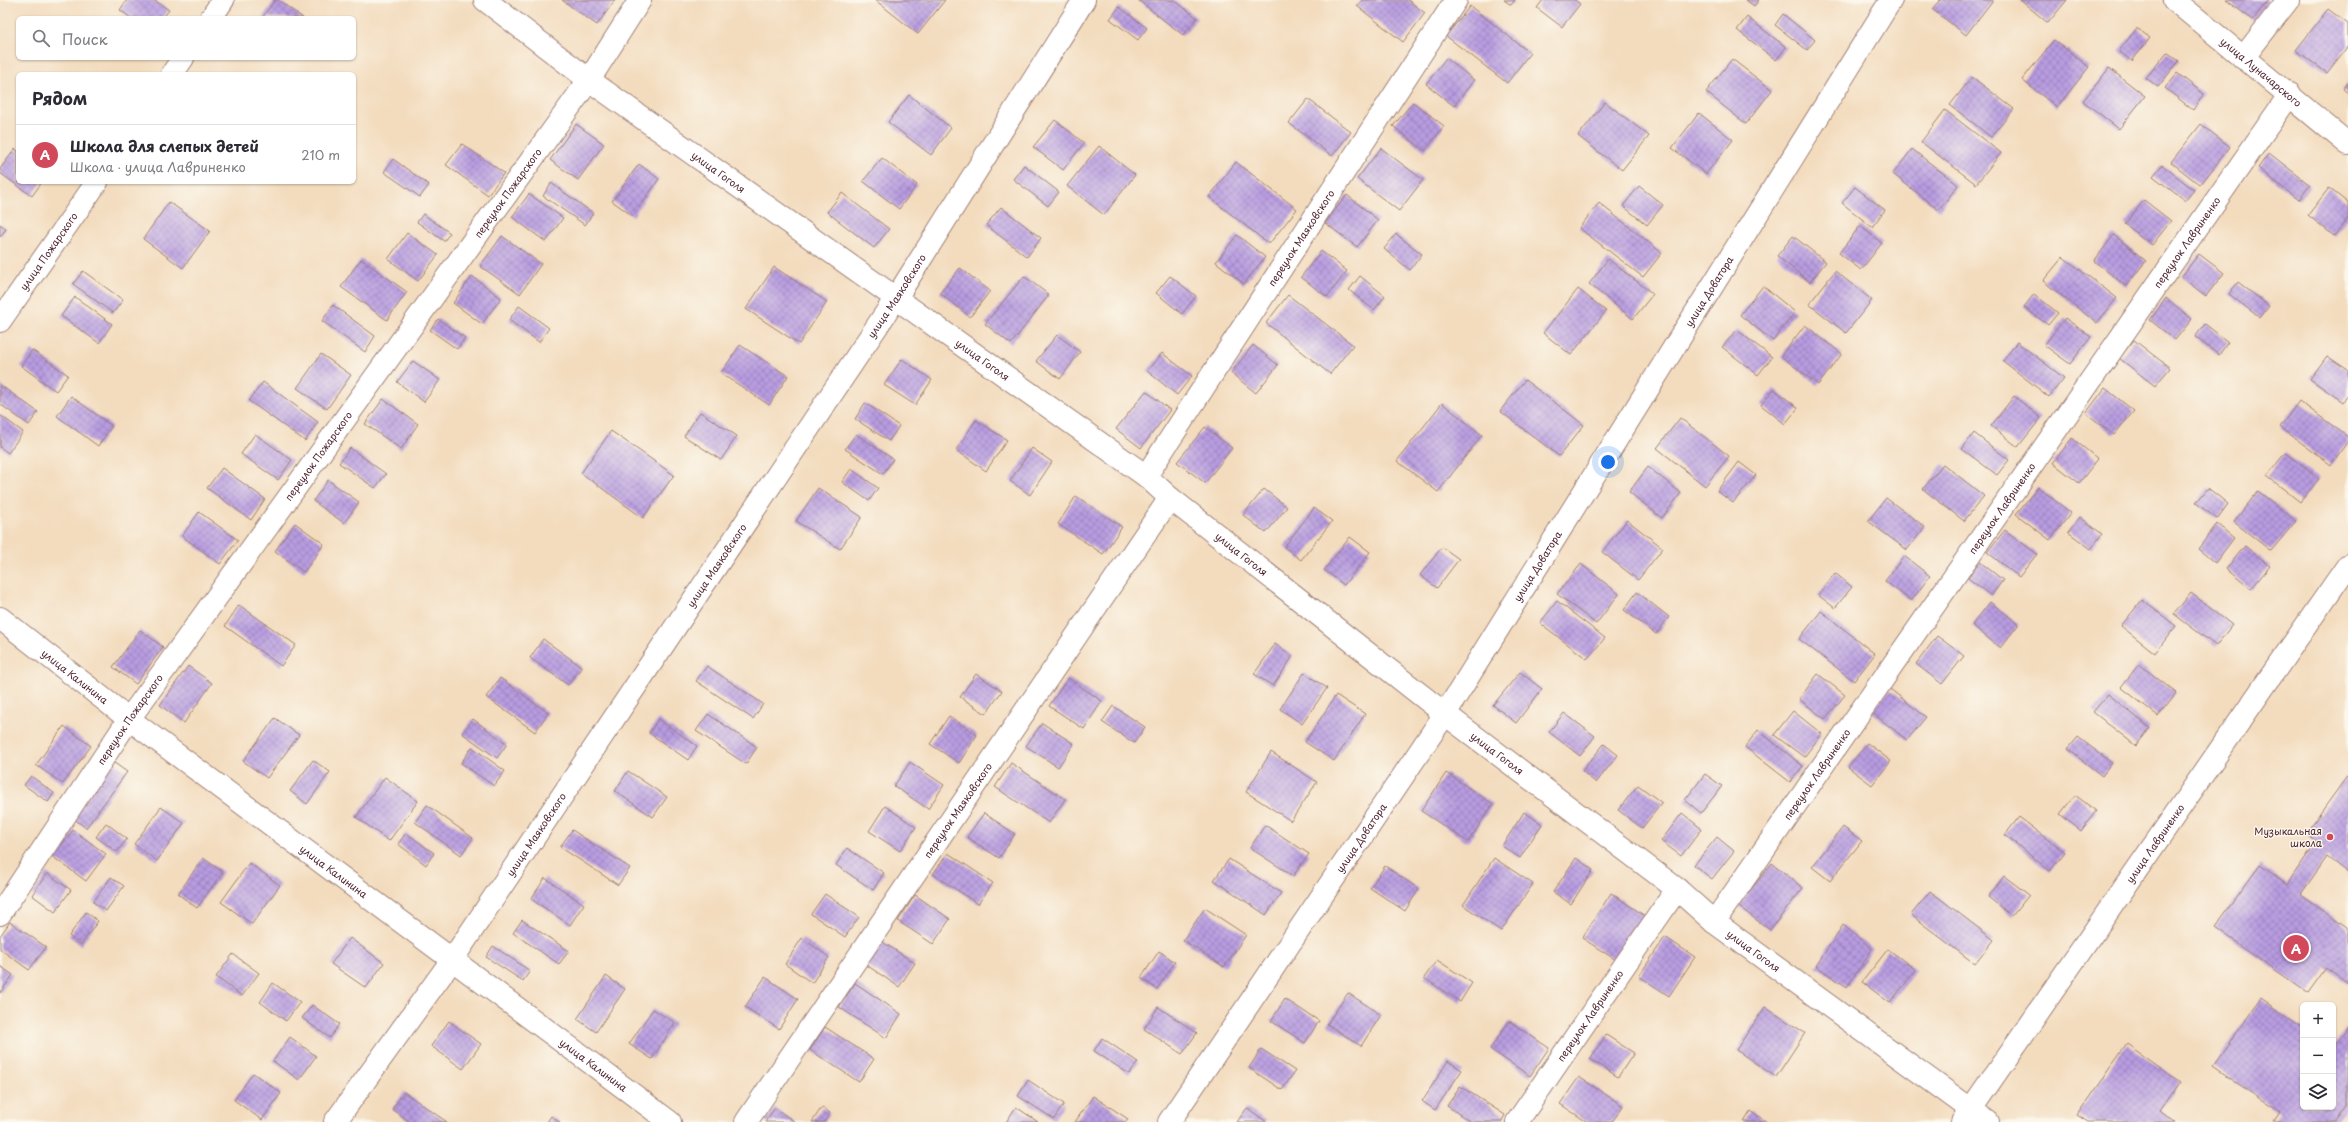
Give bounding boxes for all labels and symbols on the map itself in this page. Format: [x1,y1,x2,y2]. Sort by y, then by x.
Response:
street label: улица Луначарского [2217,33,2306,110]
street label: переулок Пожарского [470,145,545,240]
street label: улица Гоголя [689,147,749,196]
street label: переулок Маяковского [1264,186,1338,289]
street label: переулок Лавриненко [2149,193,2224,291]
street label: улица Пожарского [16,209,81,293]
street label: улица Маяковского [863,250,929,341]
street label: улица Доватора [1681,252,1737,329]
street label: улица Гоголя [953,335,1013,384]
street label: переулок Пожарского [281,407,356,503]
your location [1598,452,1618,472]
street label: переулок Лавриненко [1964,459,2039,557]
street label: улица Маяковского [683,520,750,610]
street label: улица Доватора [1509,527,1565,604]
street label: улица Гоголя [1212,528,1271,579]
street label: улица Калинина [39,645,112,707]
street label: переулок Пожарского [93,670,166,767]
street label: переулок Лавриненко [1779,725,1854,823]
street label: улица Гоголя [1468,728,1527,778]
street label: переулок Маяковского [920,759,995,861]
street label: улица Маяковского [502,789,569,879]
street label: улица Доватора [1332,799,1390,875]
street label: улица Лавриненко [2122,800,2188,886]
place label: Музыкальная школа [2254,823,2323,850]
marker: Музыкальная школа [2325,832,2335,842]
street label: улица Калинина [297,841,371,902]
street label: улица Гоголя [1724,926,1784,975]
pin: A [2283,933,2309,963]
street label: переулок Лавриненко [1553,966,1627,1064]
street label: улица Калинина [557,1034,631,1095]

